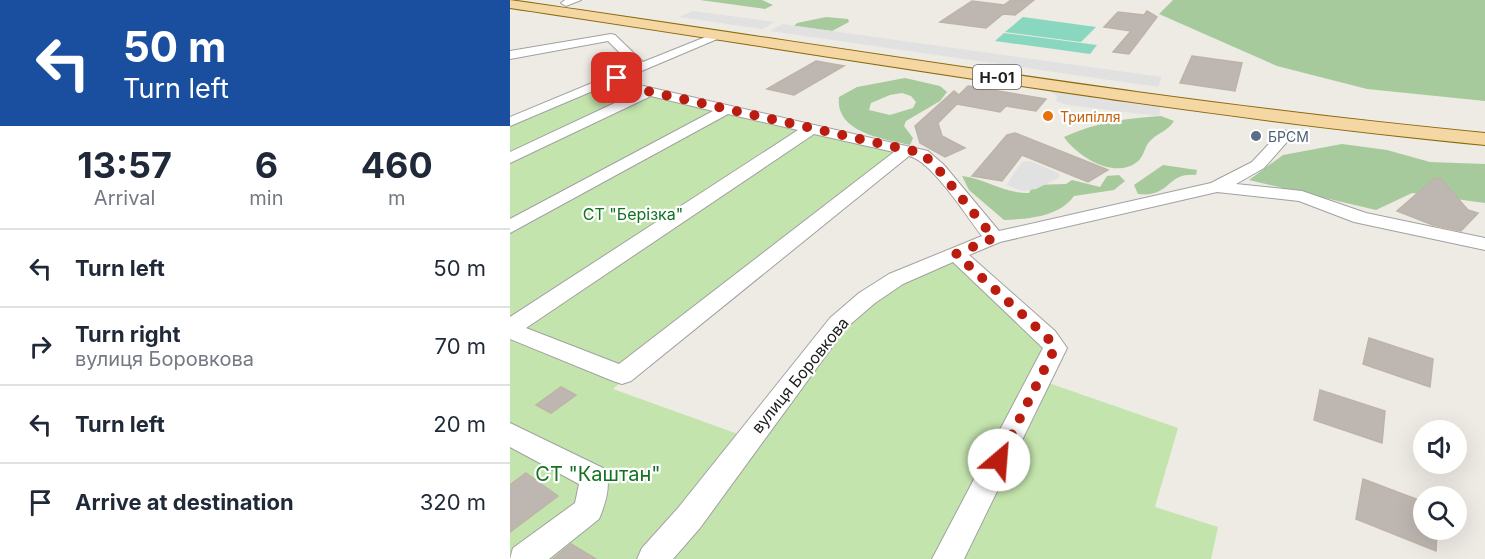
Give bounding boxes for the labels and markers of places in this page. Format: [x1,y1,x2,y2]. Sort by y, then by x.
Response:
pin [591,52,642,103]
place label: Трипілля [1060,108,1121,125]
marker: Трипілля [1041,109,1055,123]
place label: БРСМ [1268,128,1309,145]
marker: БРСМ [1249,129,1263,143]

